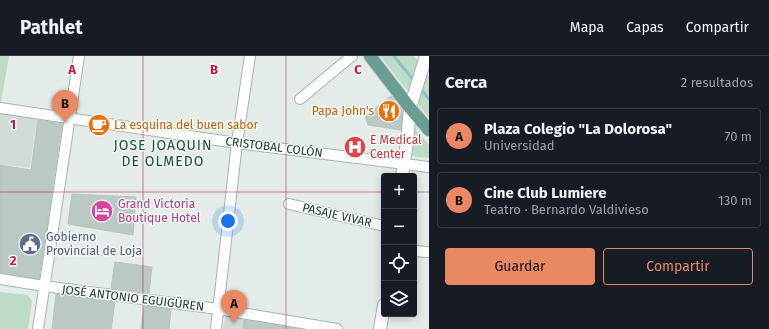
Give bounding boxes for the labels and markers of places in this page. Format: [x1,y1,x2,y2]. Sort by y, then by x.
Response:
pin: B [52,90,78,123]
restaurant icon: Papa John's [376,98,402,124]
place label: Papa John's [312,104,374,118]
cafe icon: La esquina del buen sabor [86,112,112,138]
place label: La esquina del buen sabor [114,118,258,132]
place label: E Medical Center [370,133,422,161]
hospital icon: E Medical Center [342,134,368,160]
place label: Grand Victoria Boutique Hotel [118,197,201,225]
hotel icon: Grand Victoria Boutique Hotel [89,198,115,224]
place label: Gobierno Provincial de Loja [46,230,142,258]
public building icon: Gobierno Provincial de Loja [17,231,43,257]
pin: A [221,290,247,323]

